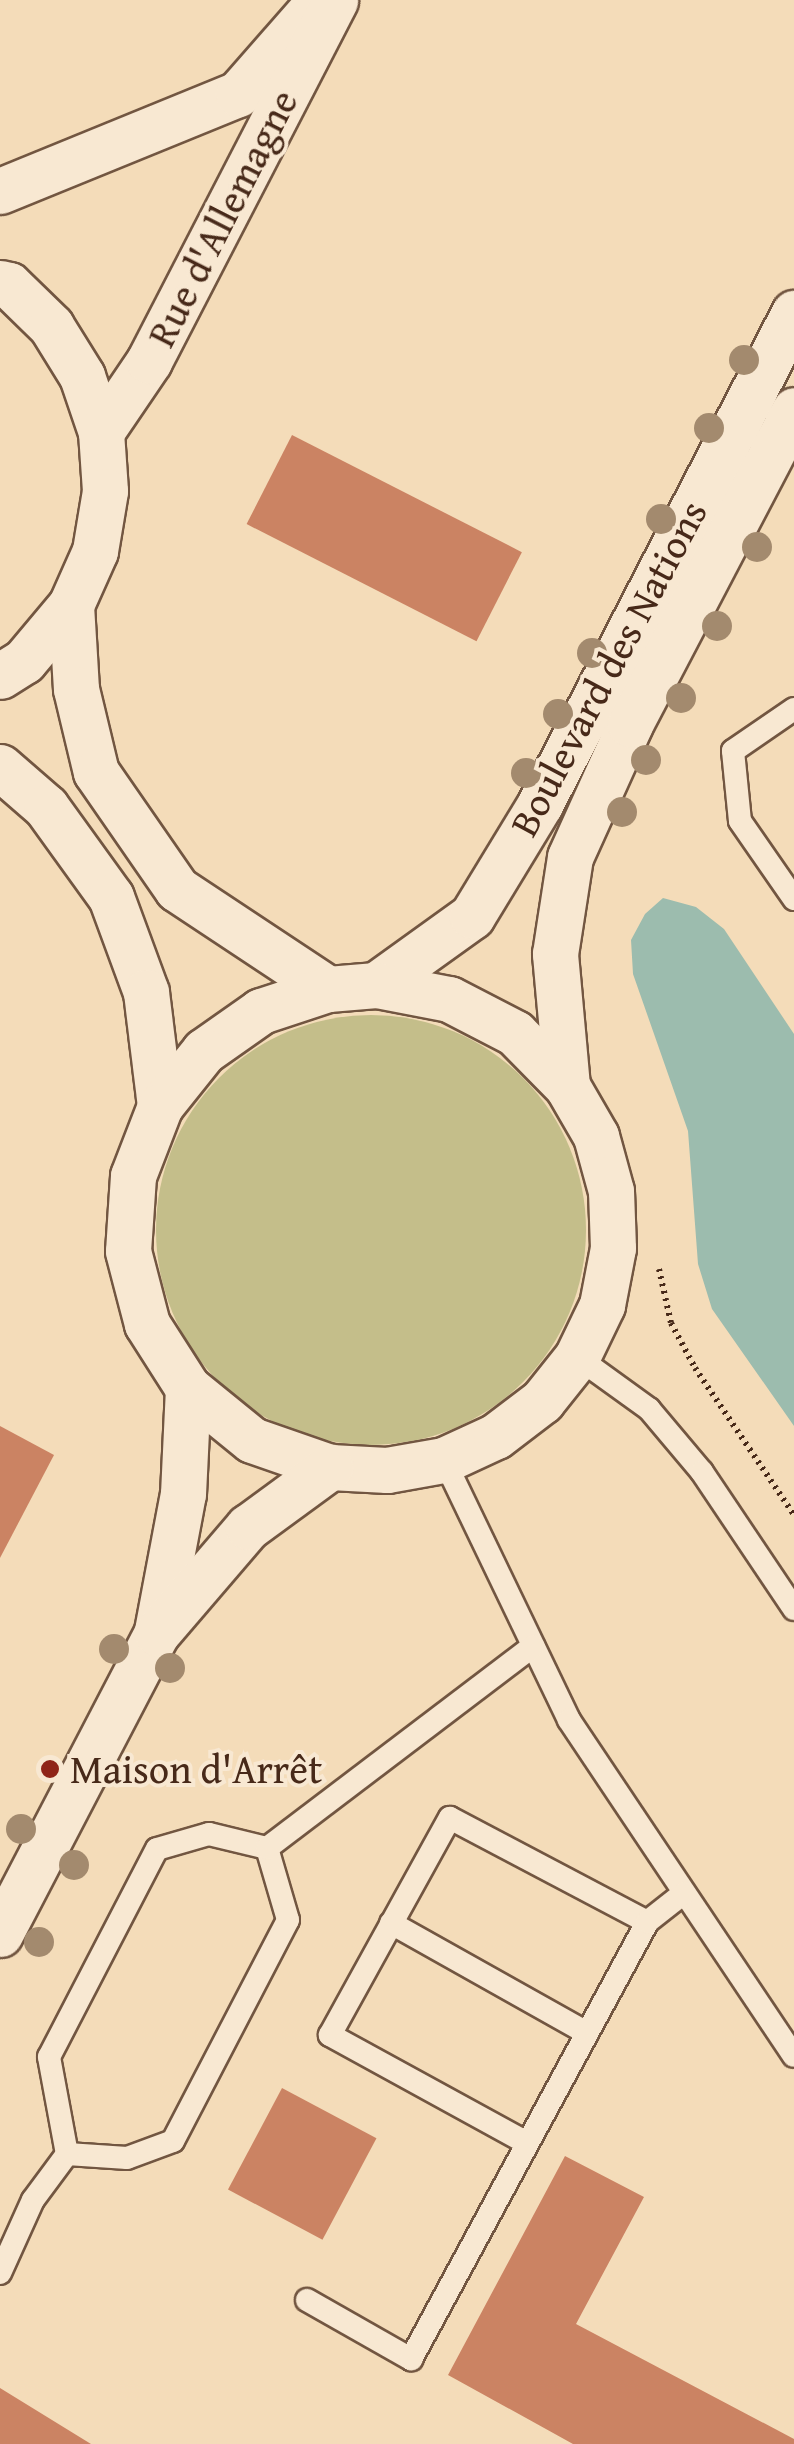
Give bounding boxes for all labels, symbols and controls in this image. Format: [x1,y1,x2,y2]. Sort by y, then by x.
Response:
street label: Rue d'Allemagne [137,81,307,355]
street label: Boulevard des Nations [499,492,717,844]
place label: Maison d'Arrêt [70,1745,322,1793]
marker: Maison d'Arrêt [39,1758,61,1780]

